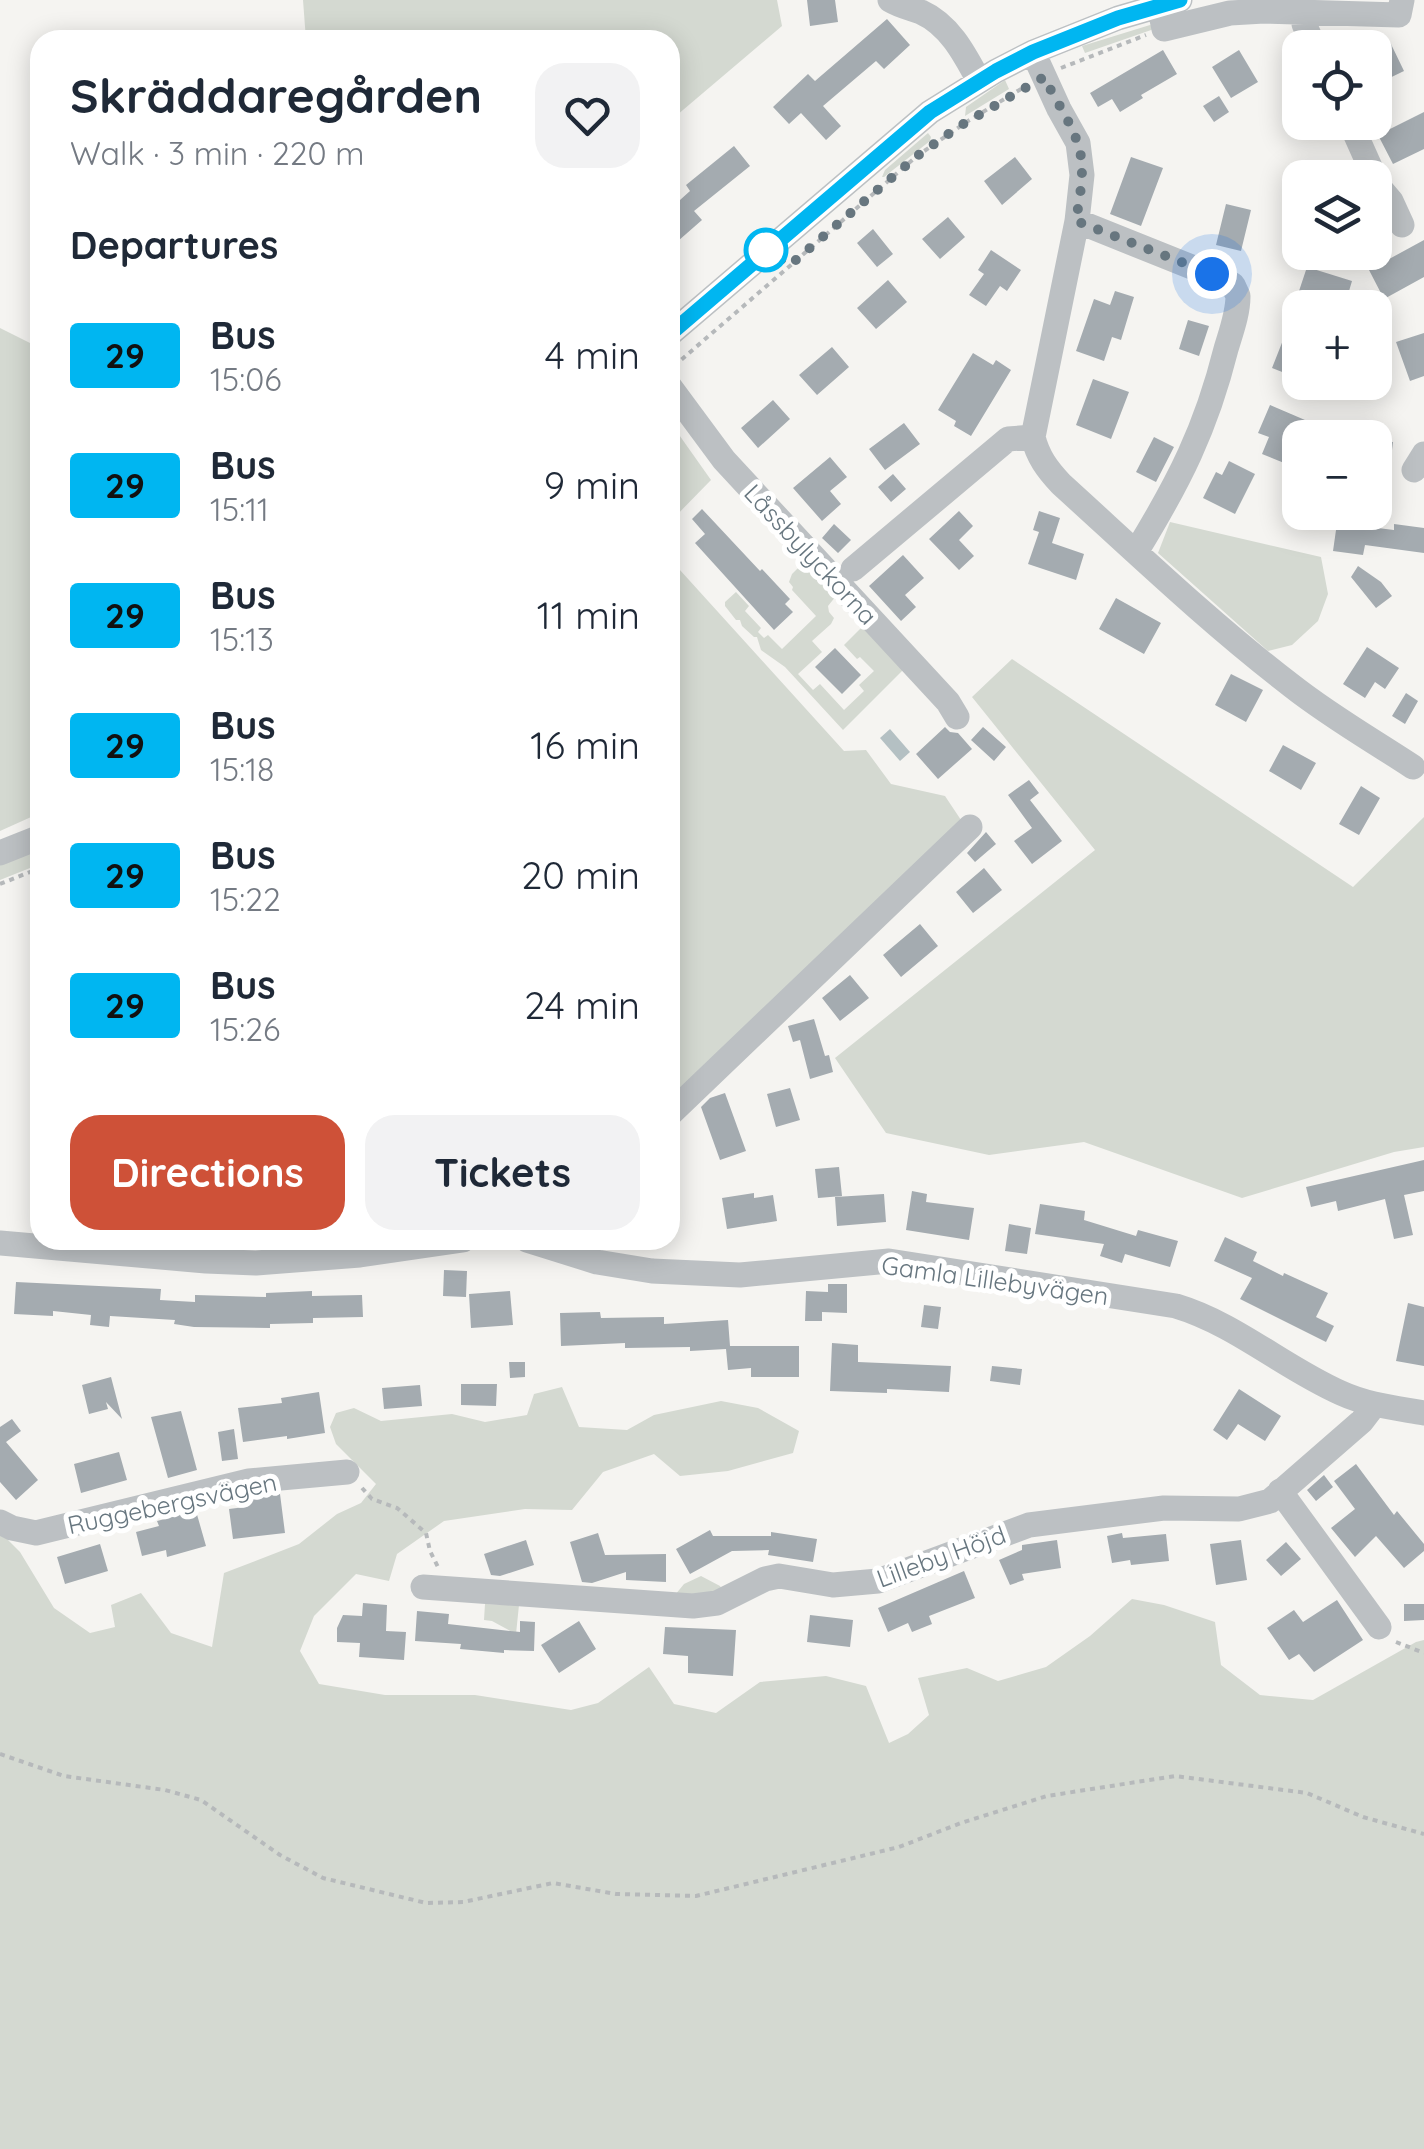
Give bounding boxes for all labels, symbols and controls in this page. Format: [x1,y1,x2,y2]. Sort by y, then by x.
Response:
map controls [1282,30,1392,530]
button: locate [1282,30,1392,140]
button: heart [535,63,640,168]
text: Skräddaregården [70,65,482,125]
text: Walk · 3 min · 220 m [70,133,364,173]
button: layers [1282,160,1392,270]
text: Departures [70,221,278,269]
unlabelled marker [745,229,787,271]
your location [1187,249,1237,299]
button: + [1282,290,1392,400]
text: Bus [210,311,276,359]
text: 4 min [545,331,640,379]
text: 29 [105,333,145,377]
text: 15:06 [210,359,282,399]
button: − [1282,420,1392,530]
text: Bus [210,441,276,489]
text: 9 min [544,461,640,509]
text: 29 [105,463,145,507]
street label: Låssbylyckorna [738,477,884,631]
text: 15:11 [210,489,269,529]
text: Bus [210,571,276,619]
text: 11 min [537,591,640,639]
text: 29 [105,593,145,637]
text: 15:13 [210,619,274,659]
text: Bus [210,701,276,749]
text: 16 min [530,721,640,769]
text: 29 [105,723,145,767]
text: 15:18 [210,749,274,789]
text: Bus [210,831,276,879]
text: 20 min [521,851,640,899]
text: 29 [105,853,145,897]
text: 15:22 [210,879,281,919]
text: Bus [210,961,276,1009]
text: 24 min [524,981,640,1029]
text: 29 [105,983,145,1027]
text: 15:26 [210,1009,280,1049]
button: Directions [70,1115,345,1230]
button: Tickets [365,1115,640,1230]
street label: Gamla Lillebyvägen [880,1249,1110,1311]
street label: Ruggebergsvägen [65,1466,279,1540]
street label: Lilleby Höjd [872,1518,1010,1594]

